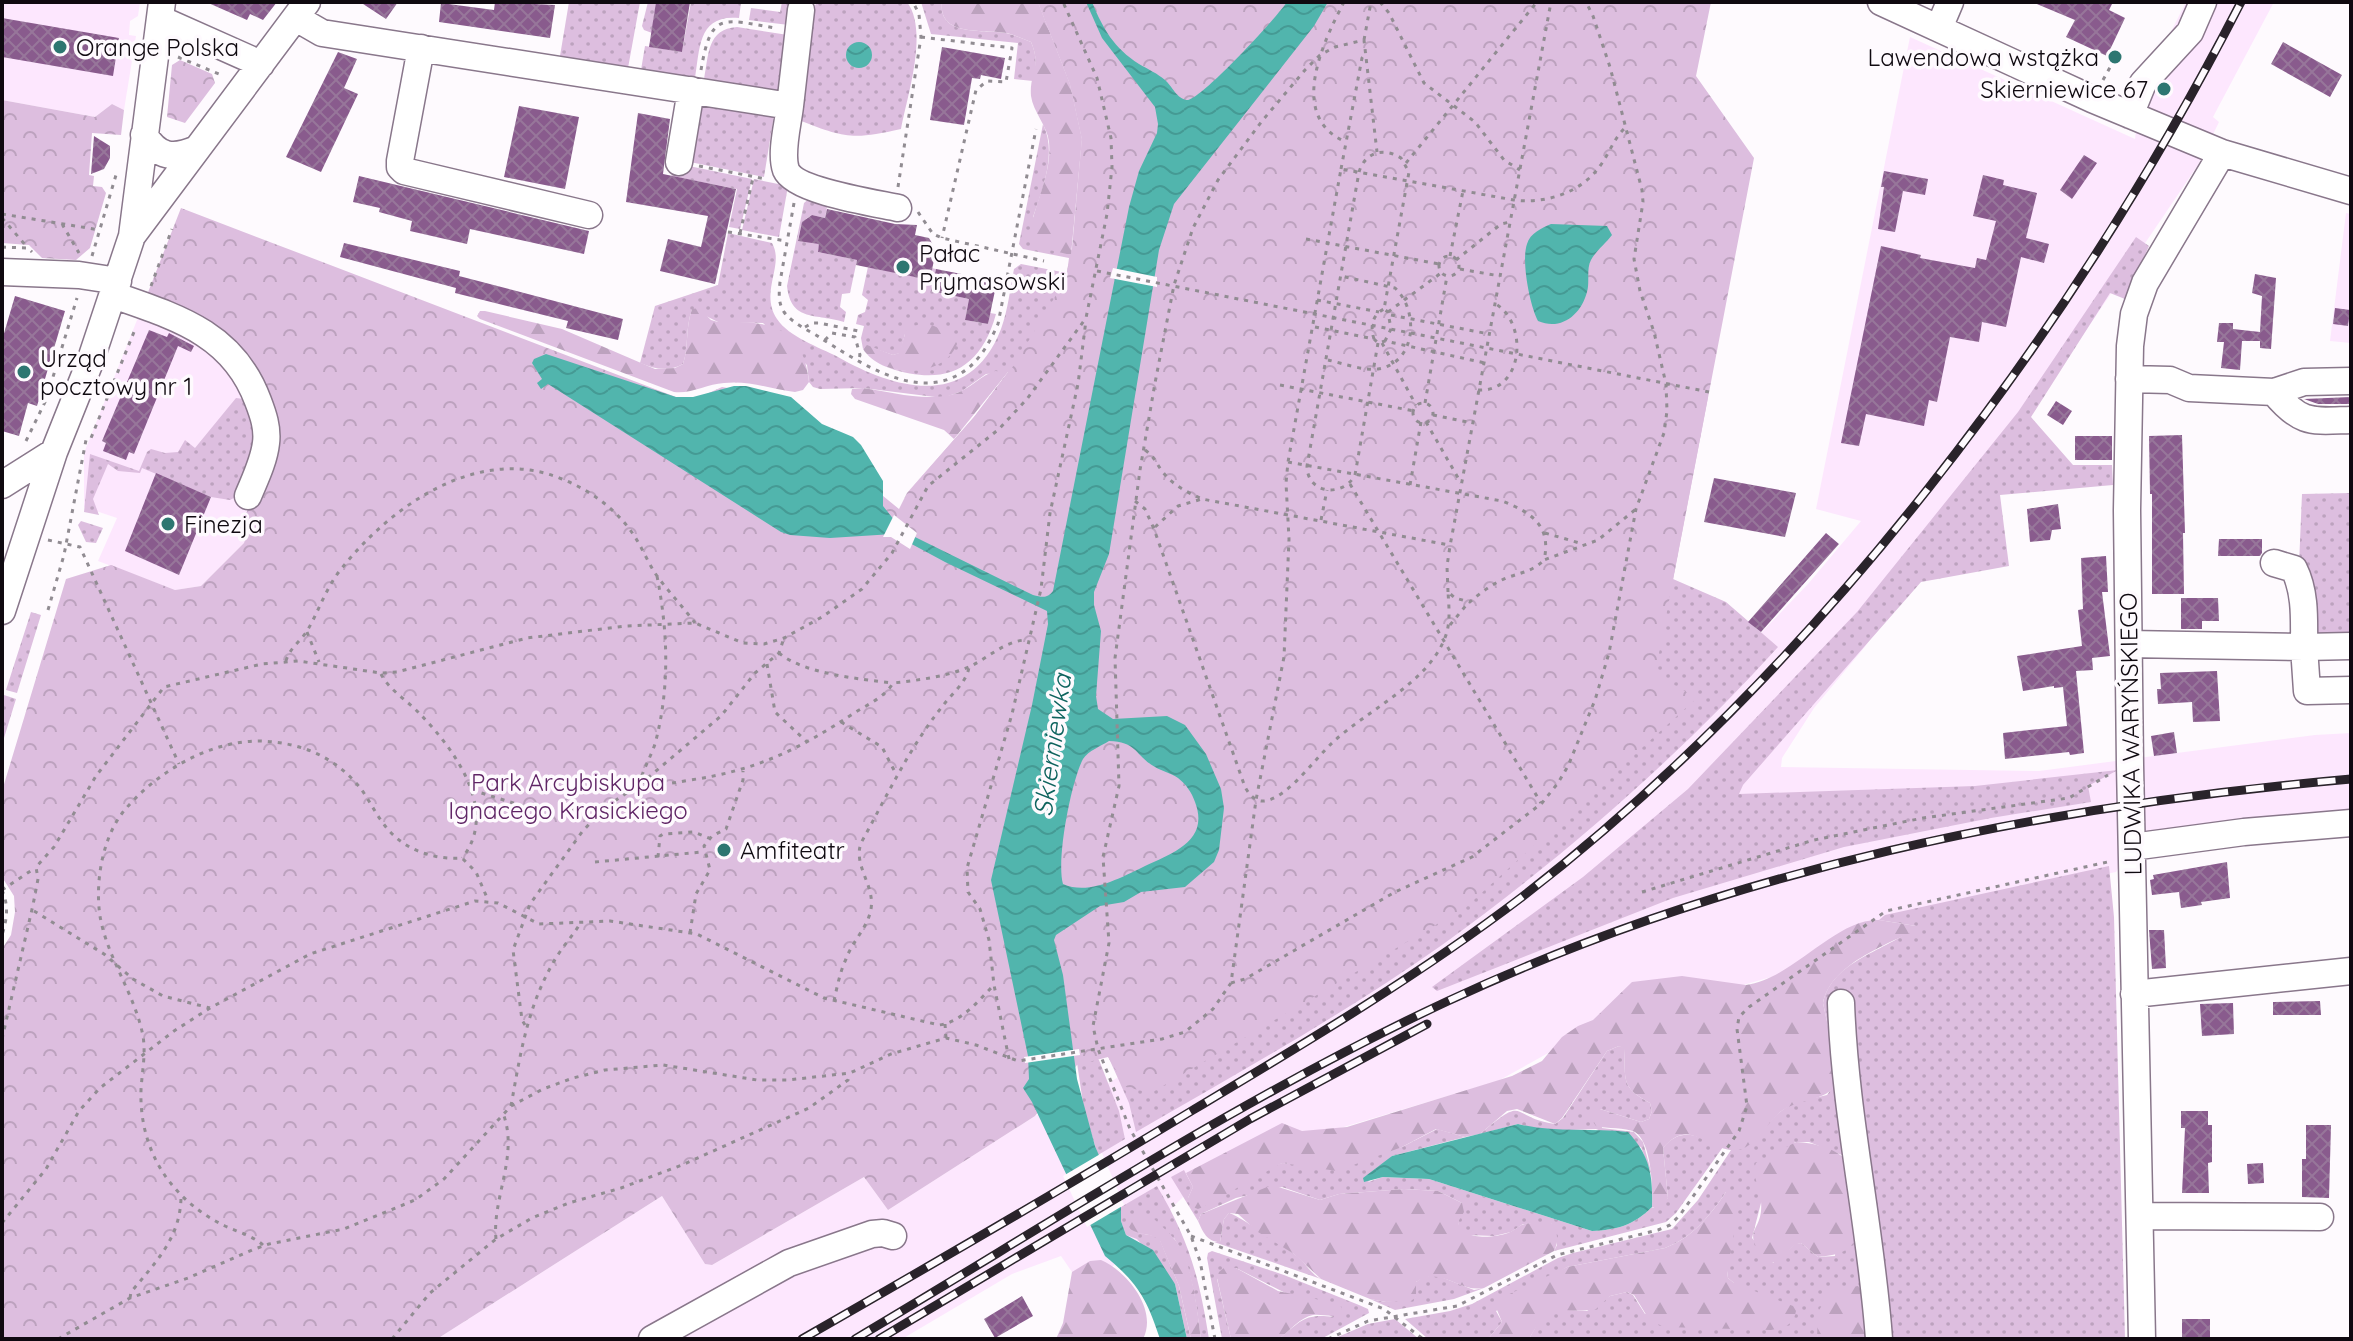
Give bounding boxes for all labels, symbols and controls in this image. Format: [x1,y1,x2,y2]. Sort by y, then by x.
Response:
place label: Orange Polska [76,32,239,62]
marker: Orange Polska [51,38,69,56]
place label: Lawendowa wstążka [1867,42,2099,72]
marker: Lawendowa wstążka [2106,48,2124,66]
place label: Skierniewice 67 [1980,74,2148,104]
marker: Skierniewice 67 [2155,80,2173,98]
place label: Pałac Prymasowski [919,238,1066,296]
marker: Pałac Prymasowski [894,258,912,276]
place label: Urząd pocztowy nr 1 [40,343,192,401]
marker: Urząd pocztowy nr 1 [15,363,33,381]
place label: Finezja [184,509,263,539]
marker: Finezja [159,515,177,533]
street label: LUDWIKA WARYŃSKIEGO [2113,592,2147,876]
water label: Skierniewka [1026,671,1078,818]
park label: Park Arcybiskupa Ignacego Krasickiego [448,767,688,825]
place label: Amfiteatr [740,835,845,865]
marker: Amfiteatr [715,841,733,859]

